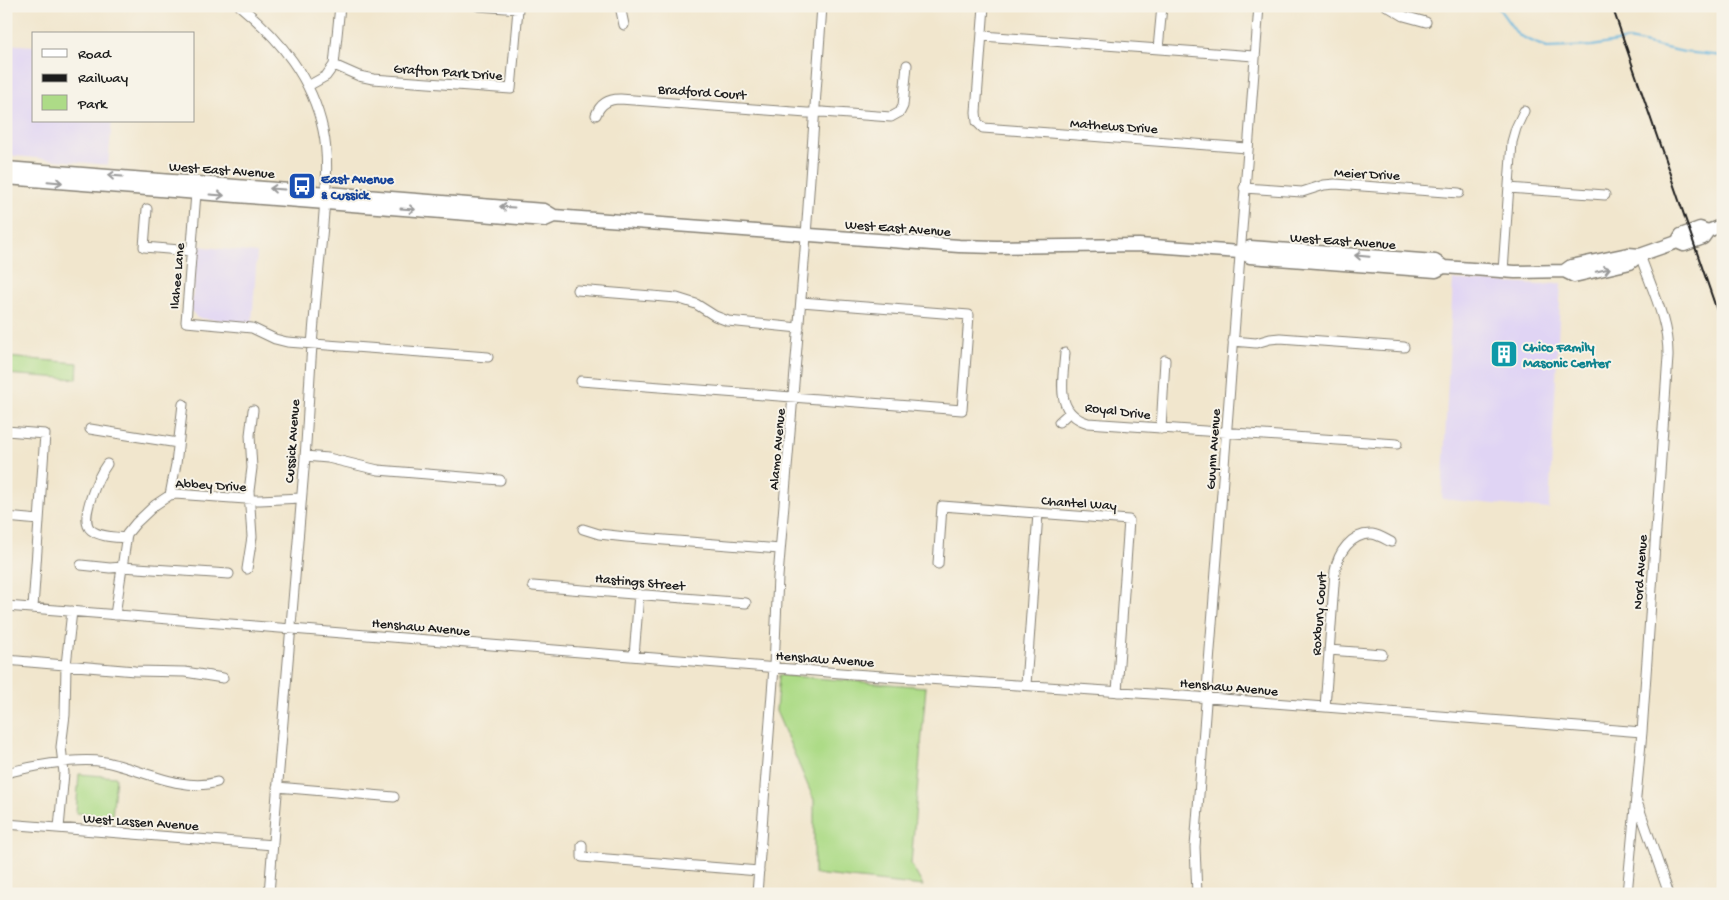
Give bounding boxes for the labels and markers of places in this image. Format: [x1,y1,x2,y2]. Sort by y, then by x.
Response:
bus stop icon: East Avenue & Cussick [287,171,317,201]
place label: East Avenue & Cussick [321,172,395,205]
building icon: Chico Family Masonic Center [1489,339,1519,369]
place label: Chico Family Masonic Center [1522,340,1612,373]

